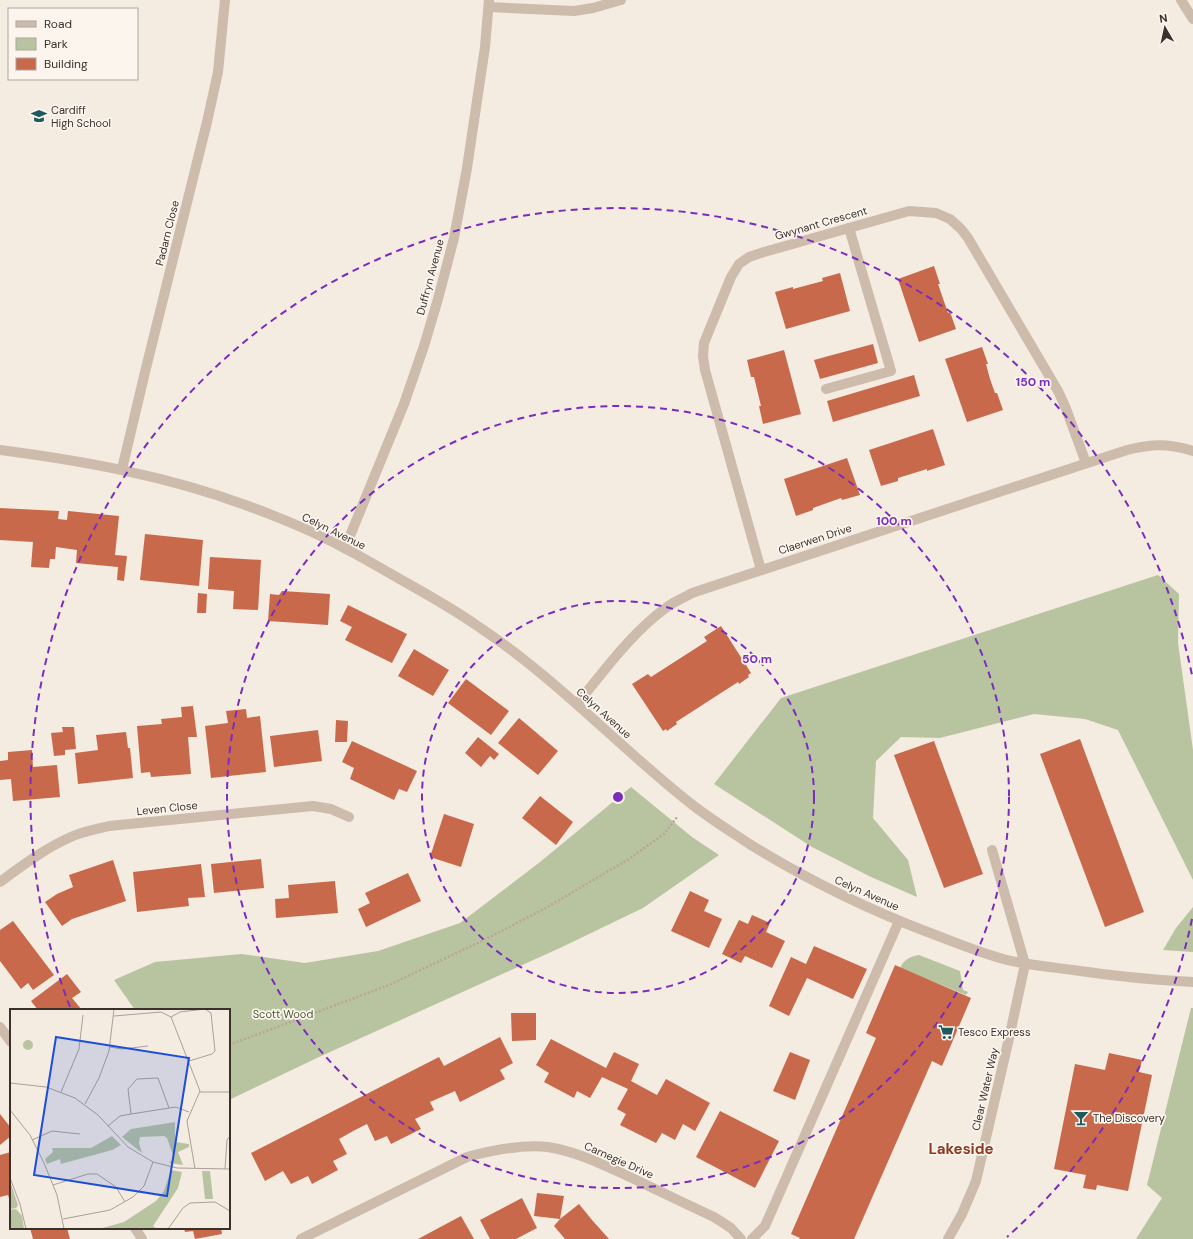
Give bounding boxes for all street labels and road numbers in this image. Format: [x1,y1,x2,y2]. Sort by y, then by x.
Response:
street label: Padarn Close [152,199,182,267]
street label: Gwynant Crescent [773,203,869,243]
street label: Duffryn Avenue [413,237,447,317]
street label: Celyn Avenue [300,510,368,552]
street label: Claerwen Drive [777,521,853,557]
street label: Celyn Avenue [574,685,634,741]
street label: Leven Close [136,798,198,818]
street label: Celyn Avenue [832,873,902,913]
street label: Clear Water Way [969,1046,1001,1132]
street label: Carnegie Drive [582,1138,656,1182]

